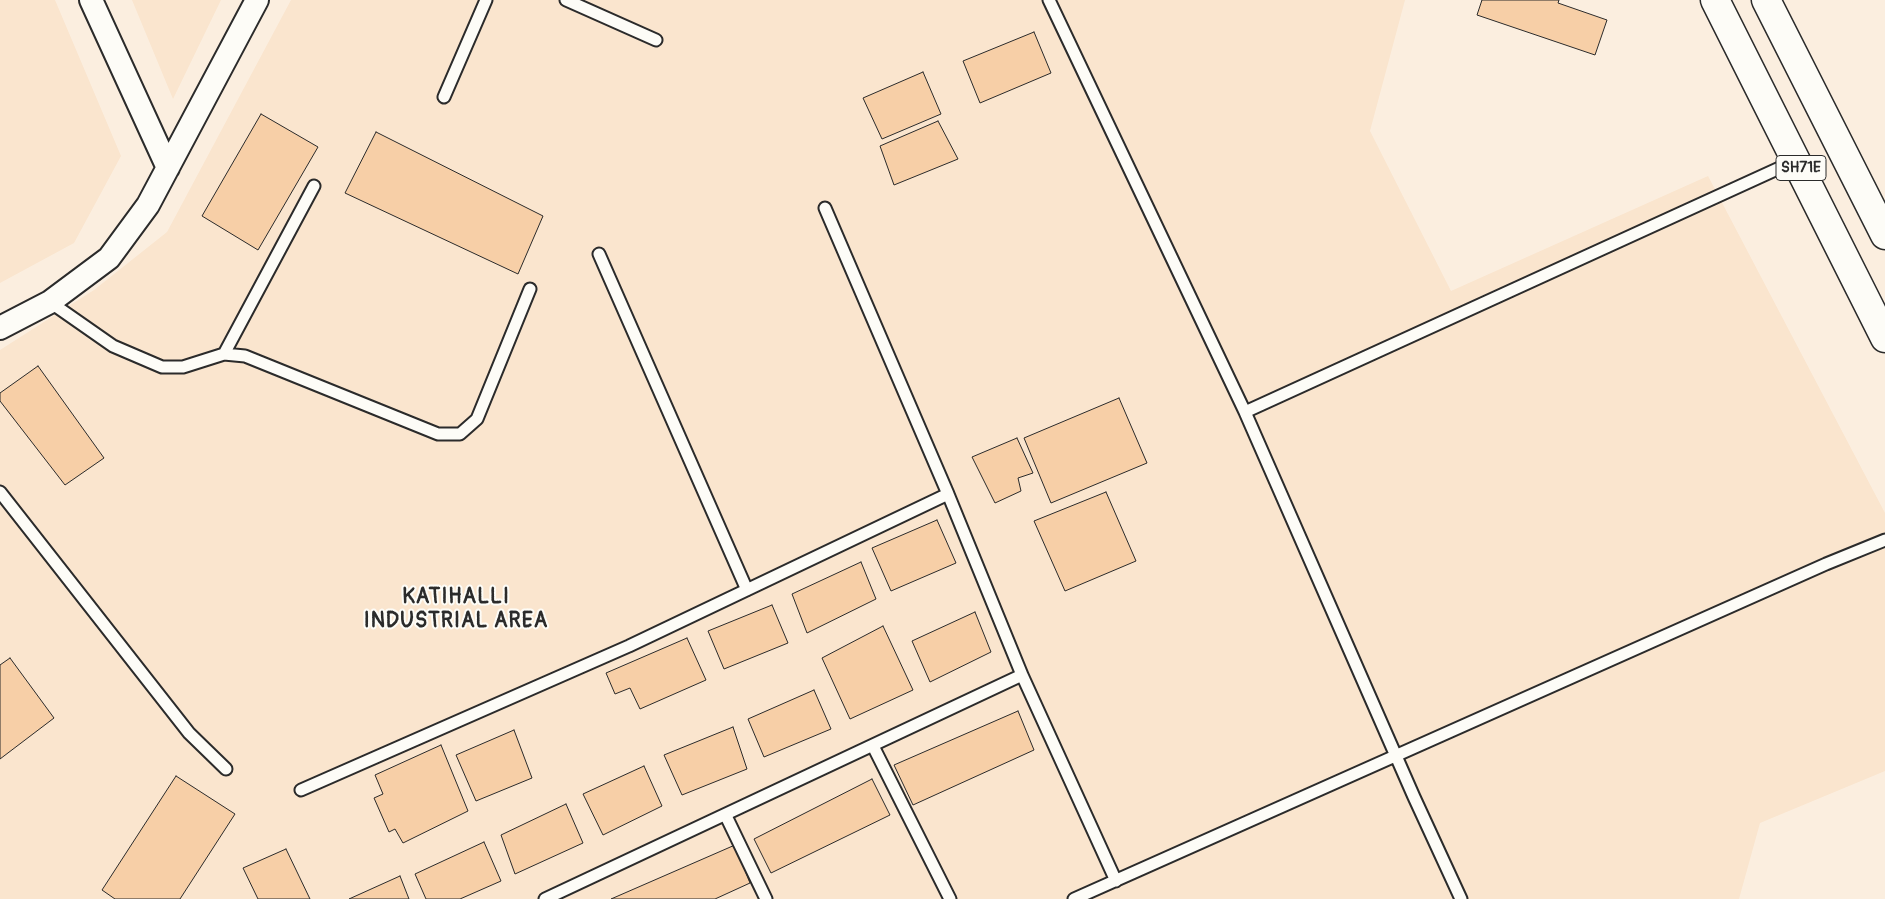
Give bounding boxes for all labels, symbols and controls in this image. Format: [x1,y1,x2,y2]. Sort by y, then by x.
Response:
road number: SH71E [1776,156,1826,180]
district label: KATIHALLI INDUSTRIAL AREA [362,585,550,635]

